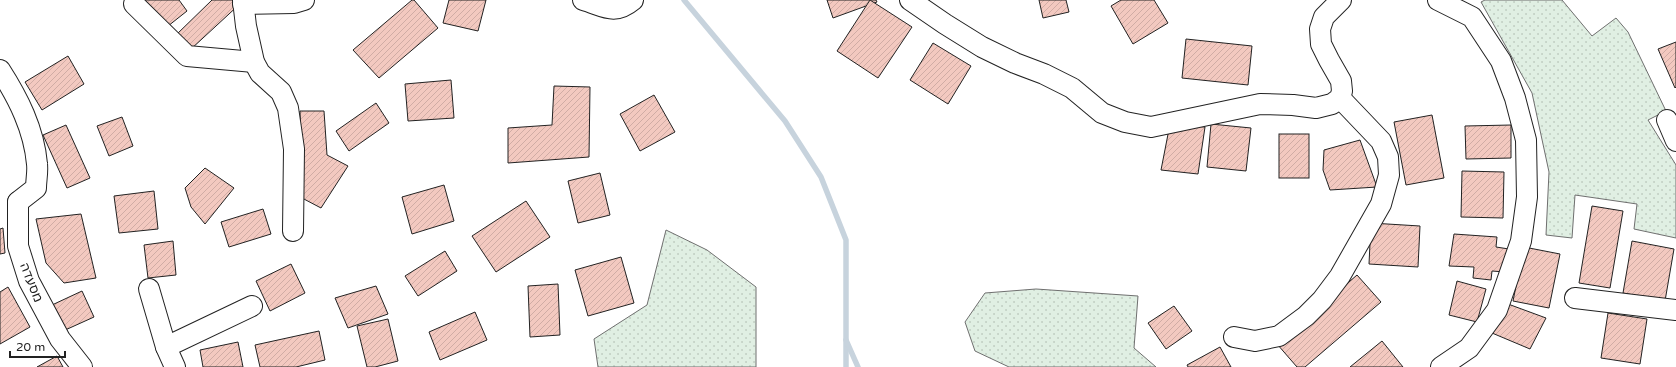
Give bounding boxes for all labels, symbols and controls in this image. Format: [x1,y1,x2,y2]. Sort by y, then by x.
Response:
street label: מסעדה [16,260,46,305]
scale bar [10,333,65,359]
text: 20 m [16,340,45,354]

